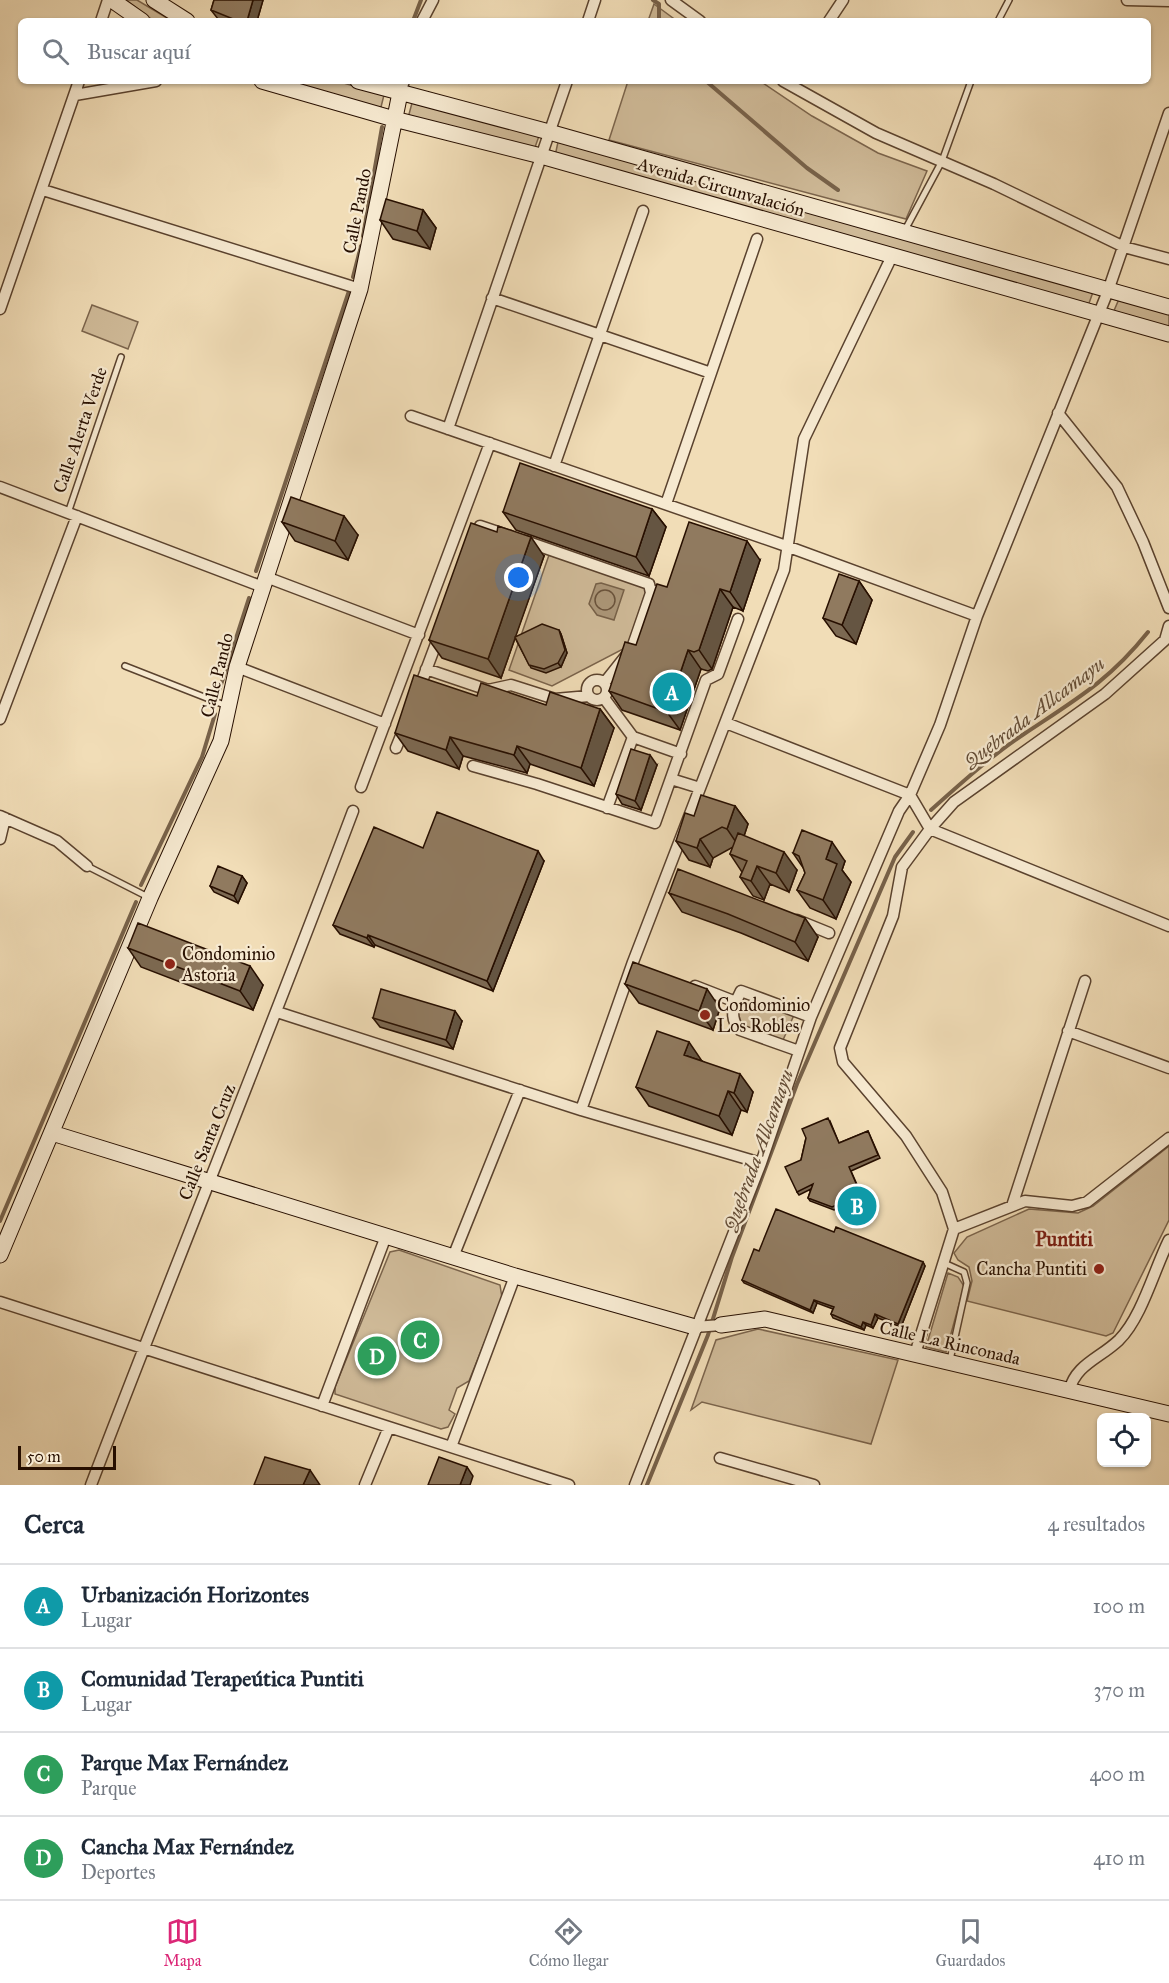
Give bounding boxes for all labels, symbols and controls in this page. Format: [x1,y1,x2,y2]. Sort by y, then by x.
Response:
search box [18,18,1151,84]
icon: search [39,35,72,68]
text: Buscar aquí [87,38,190,65]
street label: Avenida Circunvalación [634,152,807,221]
street label: Calle Pando [338,166,376,256]
street label: Calle Alerta Verde [48,364,112,496]
your location [504,563,533,592]
street label: Calle Pando [196,630,238,720]
water label: Quebrada Allcamayu [958,651,1109,773]
pin: A [652,670,692,714]
place label: Condominio Astoria [181,943,275,986]
marker: Condominio Astoria [163,957,177,971]
place label: Condominio Los Robles [717,994,810,1037]
marker: Condominio Los Robles [698,1008,712,1022]
water label: Quebrada Allcamayu [717,1066,798,1235]
street label: Calle Santa Cruz [174,1081,240,1203]
pin: B [838,1184,876,1228]
district label: Puntiti [1035,1227,1093,1251]
place label: Cancha Puntiti [976,1258,1087,1280]
marker: Cancha Puntiti [1092,1262,1106,1276]
street label: Calle La Rinconada [877,1316,1023,1370]
pin: C [400,1318,440,1362]
pin: D [358,1334,397,1378]
map controls [1097,1413,1151,1467]
button: locate [1097,1413,1151,1467]
scale bar [18,1443,116,1470]
text: 50 m [27,1447,61,1466]
text: Cerca [24,1508,84,1540]
text: 4 resultados [1047,1512,1145,1536]
text: Urbanización Horizontes [81,1581,309,1608]
text: A [37,1594,50,1618]
text: 100 m [1093,1594,1145,1618]
text: Lugar [81,1608,132,1632]
text: Comunidad Terapeútica Puntiti [81,1665,364,1692]
text: B [37,1678,50,1702]
text: 370 m [1094,1678,1145,1702]
text: Lugar [81,1692,132,1716]
text: Parque Max Fernández [81,1749,288,1776]
text: C [37,1762,50,1786]
text: 400 m [1089,1762,1145,1786]
text: Parque [81,1776,137,1800]
text: Cancha Max Fernández [81,1833,294,1860]
text: D [36,1846,51,1870]
text: 410 m [1093,1846,1145,1870]
text: Deportes [81,1860,156,1884]
tab: Mapa [164,1915,202,1970]
tab: Cómo llegar [529,1915,608,1970]
tab: Guardados [936,1915,1005,1970]

